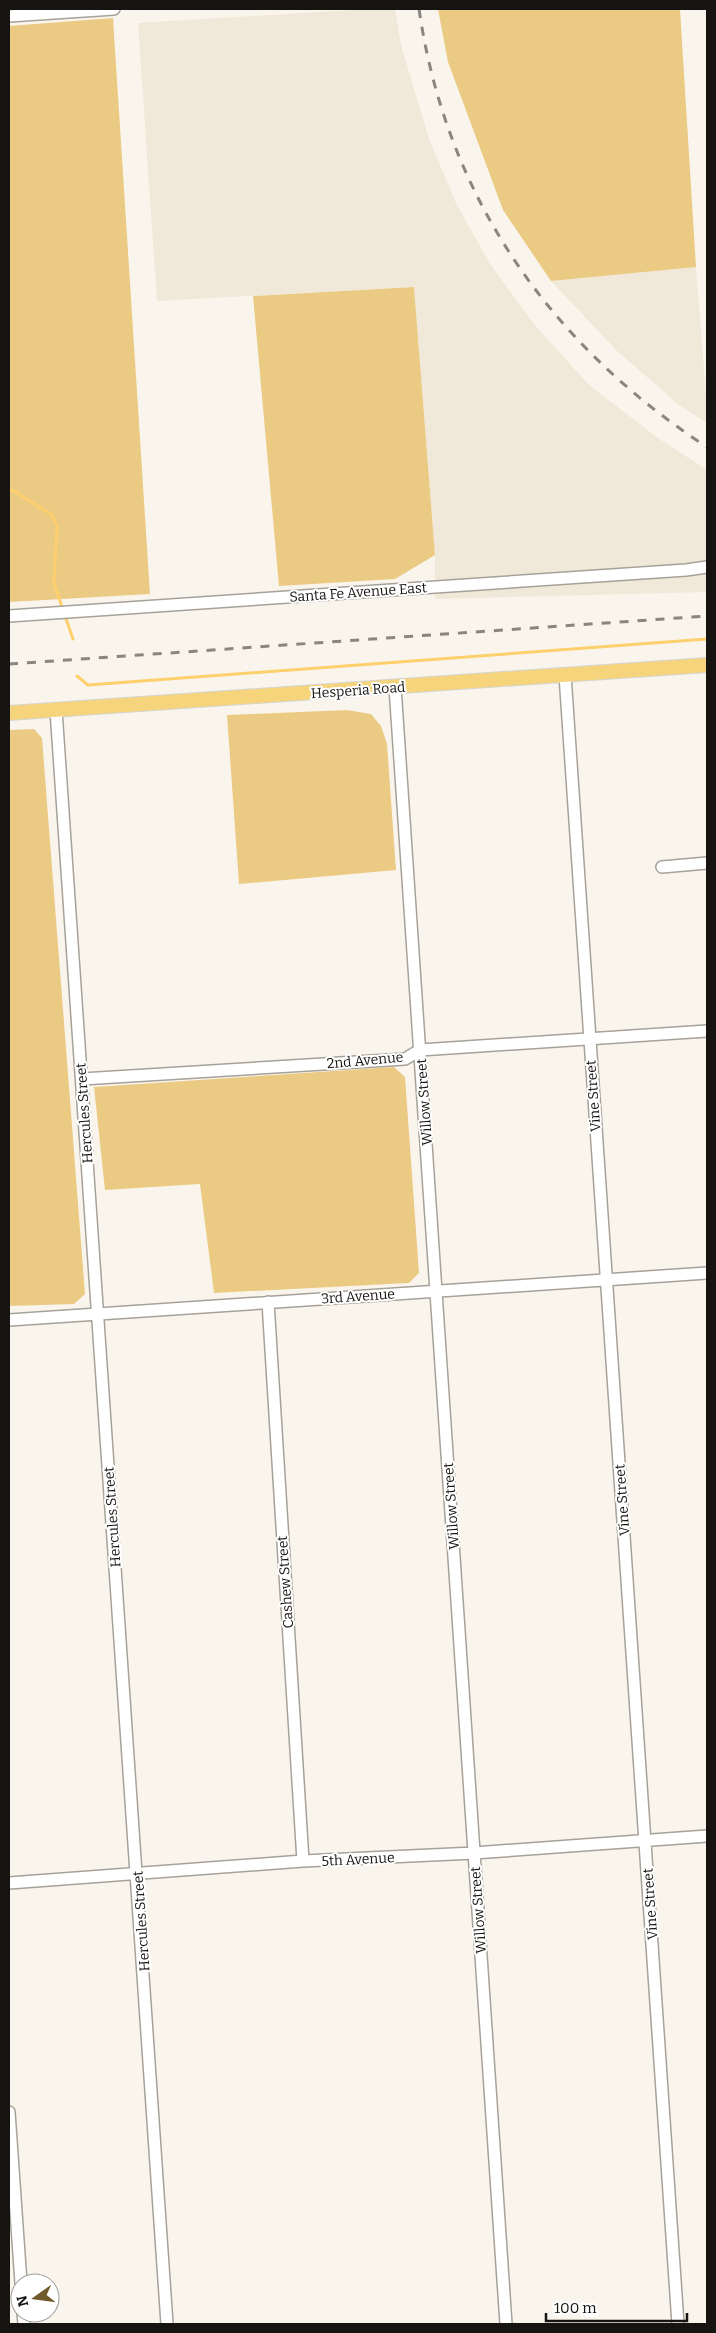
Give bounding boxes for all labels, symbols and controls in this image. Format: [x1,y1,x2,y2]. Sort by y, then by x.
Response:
street label: Santa Fe Avenue East [289,579,427,606]
street label: Hesperia Road [310,679,406,702]
street label: 2nd Avenue [326,1049,404,1072]
street label: Willow Street [413,1058,436,1146]
street label: Vine Street [583,1059,604,1133]
street label: Hercules Street [73,1062,96,1164]
street label: 3rd Avenue [321,1285,395,1308]
street label: Willow Street [440,1462,463,1550]
street label: Vine Street [612,1463,633,1537]
street label: Hercules Street [101,1466,124,1568]
street label: Cashew Street [274,1535,297,1629]
street label: 5th Avenue [321,1849,395,1870]
street label: Willow Street [467,1866,490,1954]
street label: Vine Street [640,1867,661,1941]
street label: Hercules Street [130,1870,153,1972]
north arrow [10,2273,60,2323]
scale bar [546,2290,687,2322]
text: N [13,2294,32,2308]
text: 100 m [554,2299,597,2317]

